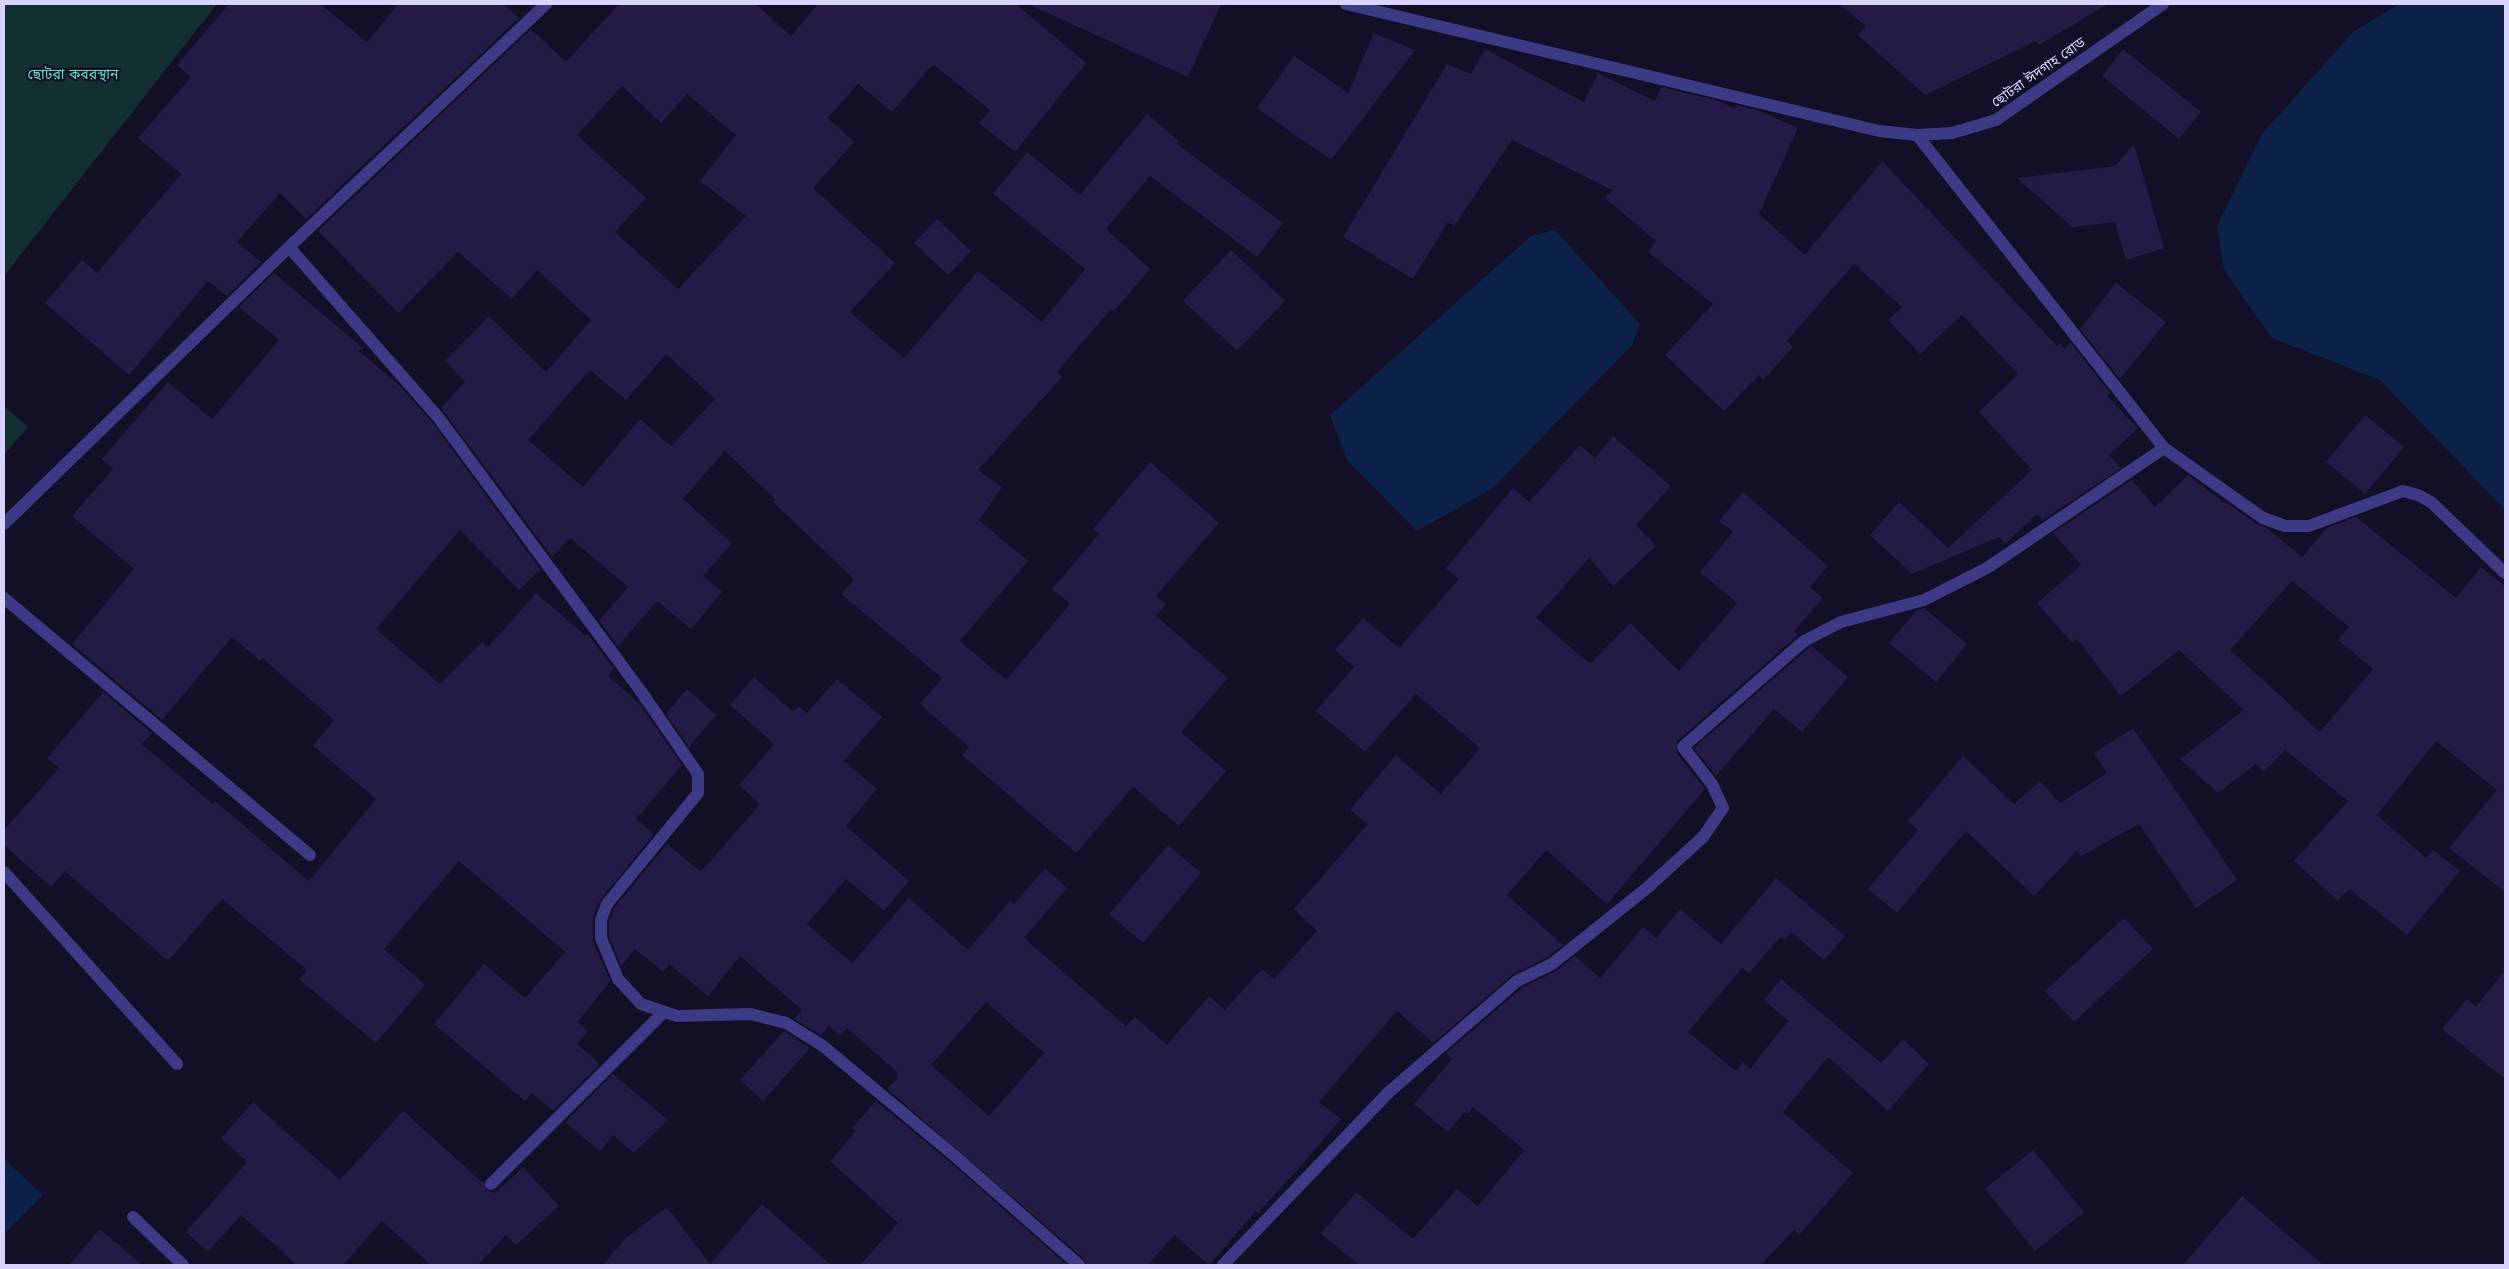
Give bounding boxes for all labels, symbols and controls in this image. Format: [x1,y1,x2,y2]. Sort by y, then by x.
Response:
street label: ছোটরা ঈদগাহ রোড [1988,33,2089,110]
park label: ছোটরা কবরস্থান [28,66,119,82]

